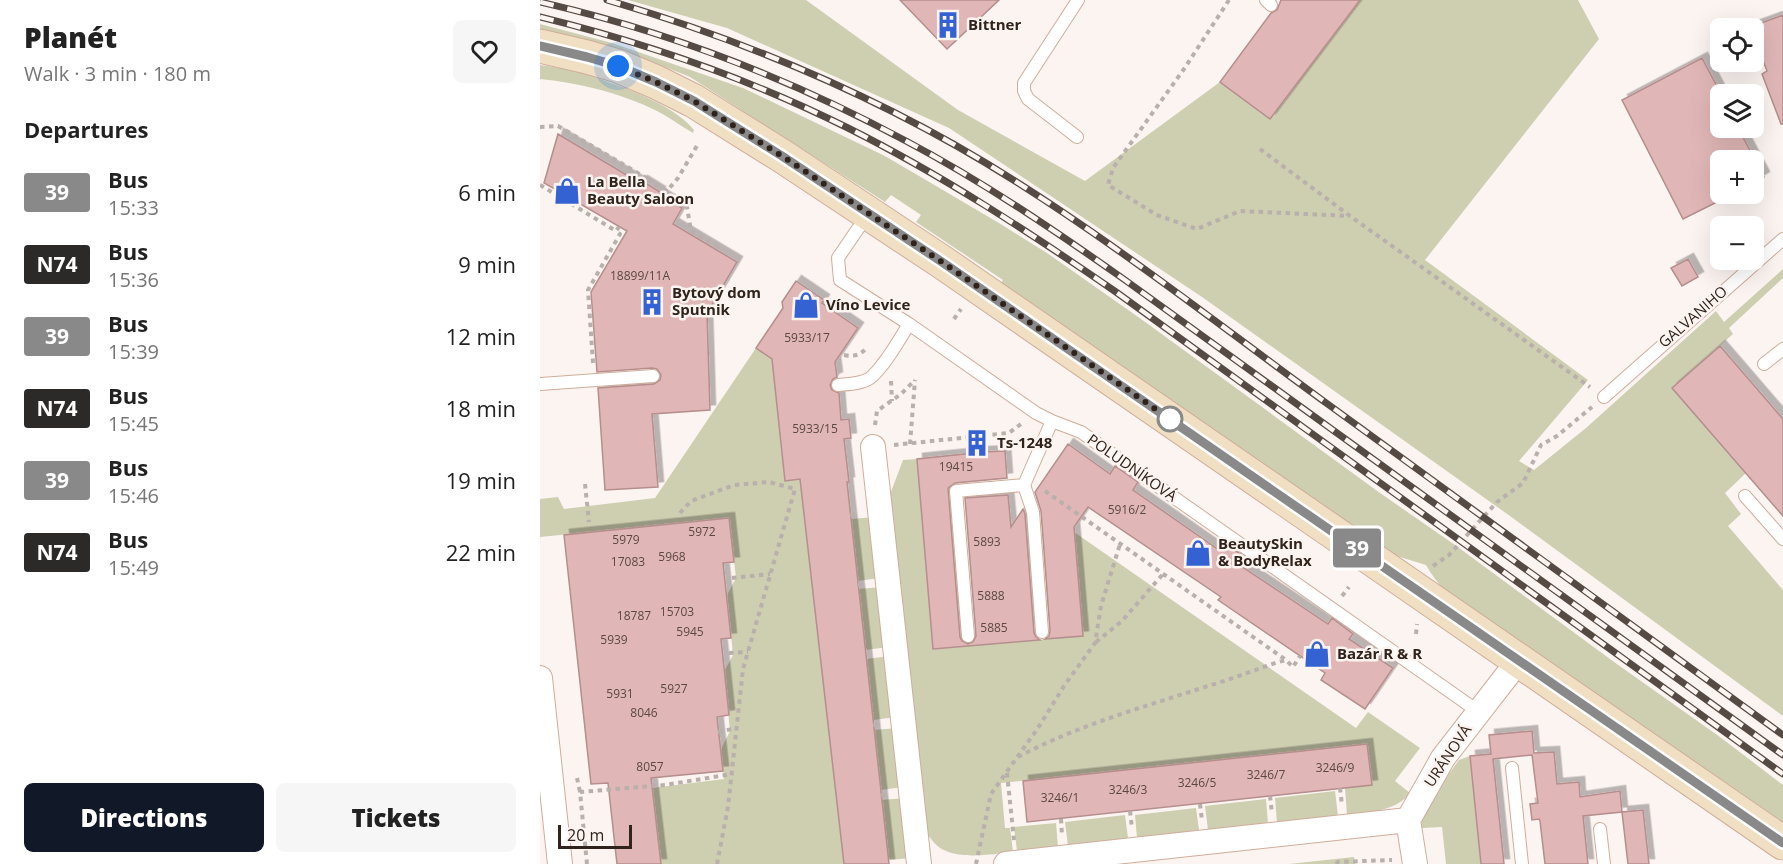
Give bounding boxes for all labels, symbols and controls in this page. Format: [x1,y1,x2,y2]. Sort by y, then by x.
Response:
building icon: Bittner [933,10,963,40]
place label: Bittner [968,14,1021,34]
text: Planét [24,18,117,56]
map controls [1710,18,1764,270]
button: locate [1710,18,1764,72]
button: heart [453,20,516,83]
your location [603,51,633,81]
text: Walk · 3 min · 180 m [24,60,211,87]
button: layers [1710,84,1764,138]
text: Departures [24,114,148,144]
button: + [1710,150,1764,204]
text: Bus [108,164,148,194]
place label: La Bella Beauty Saloon [587,171,694,208]
shop icon: La Bella Beauty Saloon [552,176,582,206]
text: 6 min [458,177,516,207]
text: 39 [45,178,69,206]
text: 15:33 [108,194,159,221]
button: − [1710,216,1764,270]
text: Bus [108,236,148,266]
text: 9 min [458,249,516,279]
text: N74 [36,250,78,278]
text: 15:36 [108,266,159,293]
house number: 18899/11A [610,267,670,284]
street label: GALVANIHO [1654,281,1731,352]
place label: Bytový dom Sputnik [672,282,761,319]
building icon: Bytový dom Sputnik [637,287,667,317]
shop icon: Víno Levice [791,290,821,320]
place label: Víno Levice [826,294,911,314]
text: Bus [108,308,148,338]
text: 12 min [446,321,516,351]
text: 39 [45,322,69,350]
house number: 5933/17 [784,329,830,346]
text: 15:39 [108,338,159,365]
text: Bus [108,380,148,410]
text: 18 min [446,393,516,423]
text: N74 [36,394,78,422]
unlabelled marker [1157,406,1183,432]
text: 15:45 [108,410,159,437]
house number: 5933/15 [792,420,838,437]
building icon: Ts-1248 [962,428,992,458]
street label: POLUDNÍKOVÁ [1084,429,1182,506]
place label: Ts-1248 [997,432,1053,452]
text: Bus [108,452,148,482]
house number: 19415 [939,458,973,475]
text: 19 min [446,465,516,495]
text: 39 [45,466,69,494]
text: 15:46 [108,482,159,509]
house number: 5916/2 [1108,501,1146,518]
house number: 5972 [688,523,716,540]
text: Bus [108,524,148,554]
line badge: 39 [1330,528,1384,568]
house number: 5979 [612,531,640,548]
house number: 5893 [973,533,1001,550]
place label: BeautySkin & BodyRelax [1218,533,1312,570]
text: 39 [1345,534,1369,562]
text: 22 min [446,537,516,567]
text: N74 [36,538,78,566]
shop icon: BeautySkin & BodyRelax [1183,538,1213,568]
house number: 5968 [658,548,686,565]
house number: 17083 [611,553,645,570]
text: 15:49 [108,554,159,581]
house number: 5888 [977,587,1005,604]
house number: 15703 [660,603,694,620]
house number: 18787 [617,607,651,624]
house number: 5885 [980,619,1008,636]
house number: 5945 [676,623,704,640]
house number: 5939 [600,631,628,648]
shop icon: Bazár R & R [1302,639,1332,669]
place label: Bazár R & R [1337,643,1422,663]
house number: 5927 [660,680,688,697]
house number: 5931 [606,685,634,702]
house number: 8046 [630,704,658,721]
street label: URÁNOVÁ [1419,720,1476,790]
house number: 8057 [636,758,664,775]
house number: 3246/9 [1316,759,1354,776]
house number: 3246/7 [1247,766,1285,783]
house number: 3246/5 [1178,774,1216,791]
house number: 3246/3 [1109,781,1147,798]
button: Directions [24,783,264,852]
button: Tickets [276,783,516,852]
house number: 3246/1 [1041,789,1079,806]
scale bar [558,822,632,850]
text: 20 m [567,824,604,846]

